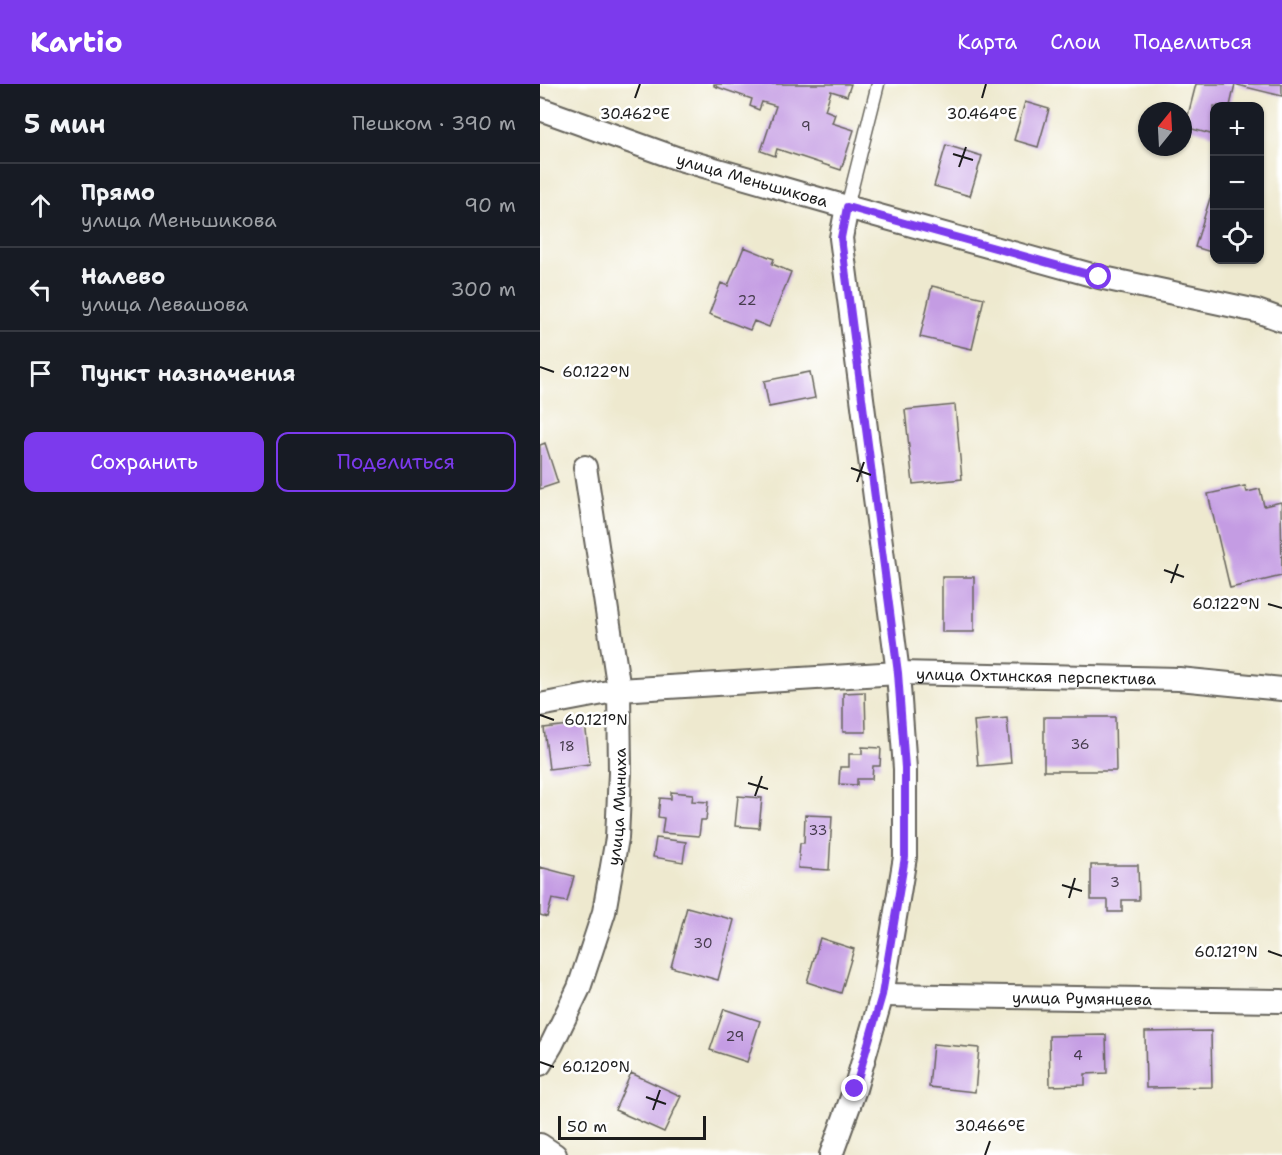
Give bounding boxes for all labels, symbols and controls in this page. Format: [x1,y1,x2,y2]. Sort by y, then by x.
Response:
text: Kartio [30,23,123,61]
text: Карта [957,28,1017,56]
text: Слои [1050,28,1101,56]
text: Поделиться [1134,28,1252,56]
north arrow [1138,102,1192,156]
map controls [1210,102,1264,264]
button: + [1210,102,1264,156]
text: 30.462°E [600,104,670,124]
text: 30.464°E [947,104,1017,124]
text: 5 мин [24,106,105,141]
text: Пешком · 390 m [352,110,516,136]
house number: 9 [801,117,811,135]
street label: улица Меньшикова [674,149,831,212]
button: − [1210,156,1264,210]
text: Прямо [81,178,155,207]
icon: ahead [24,189,57,222]
text: 90 m [464,192,516,218]
text: улица Меньшикова [81,207,277,233]
button: locate [1210,210,1264,264]
text: Налево [81,262,165,291]
route start [1085,263,1111,289]
icon: left [24,273,57,306]
text: 300 m [450,276,516,302]
text: улица Левашова [81,291,248,317]
house number: 22 [738,291,756,309]
icon: arrive [24,357,57,390]
text: Пункт назначения [81,359,295,388]
text: 60.122°N [562,362,630,382]
button: Сохранить [24,432,264,492]
button: Поделиться [276,432,516,492]
text: 60.122°N [1192,594,1260,614]
street label: улица Охтинская перспектива [916,663,1156,690]
text: 60.121°N [564,710,628,730]
house number: 36 [1070,735,1090,753]
house number: 18 [559,737,575,755]
street label: улица Миниха [602,748,631,867]
house number: 33 [809,821,827,839]
house number: 3 [1110,873,1120,891]
house number: 30 [693,934,713,952]
text: 60.121°N [1194,942,1258,962]
street label: улица Румянцева [1012,987,1152,1010]
house number: 29 [726,1027,744,1045]
house number: 4 [1073,1046,1083,1064]
text: 60.120°N [562,1057,630,1077]
route end [841,1075,867,1101]
scale bar [558,1113,706,1140]
text: 50 m [567,1116,607,1137]
text: 30.466°E [955,1116,1025,1136]

